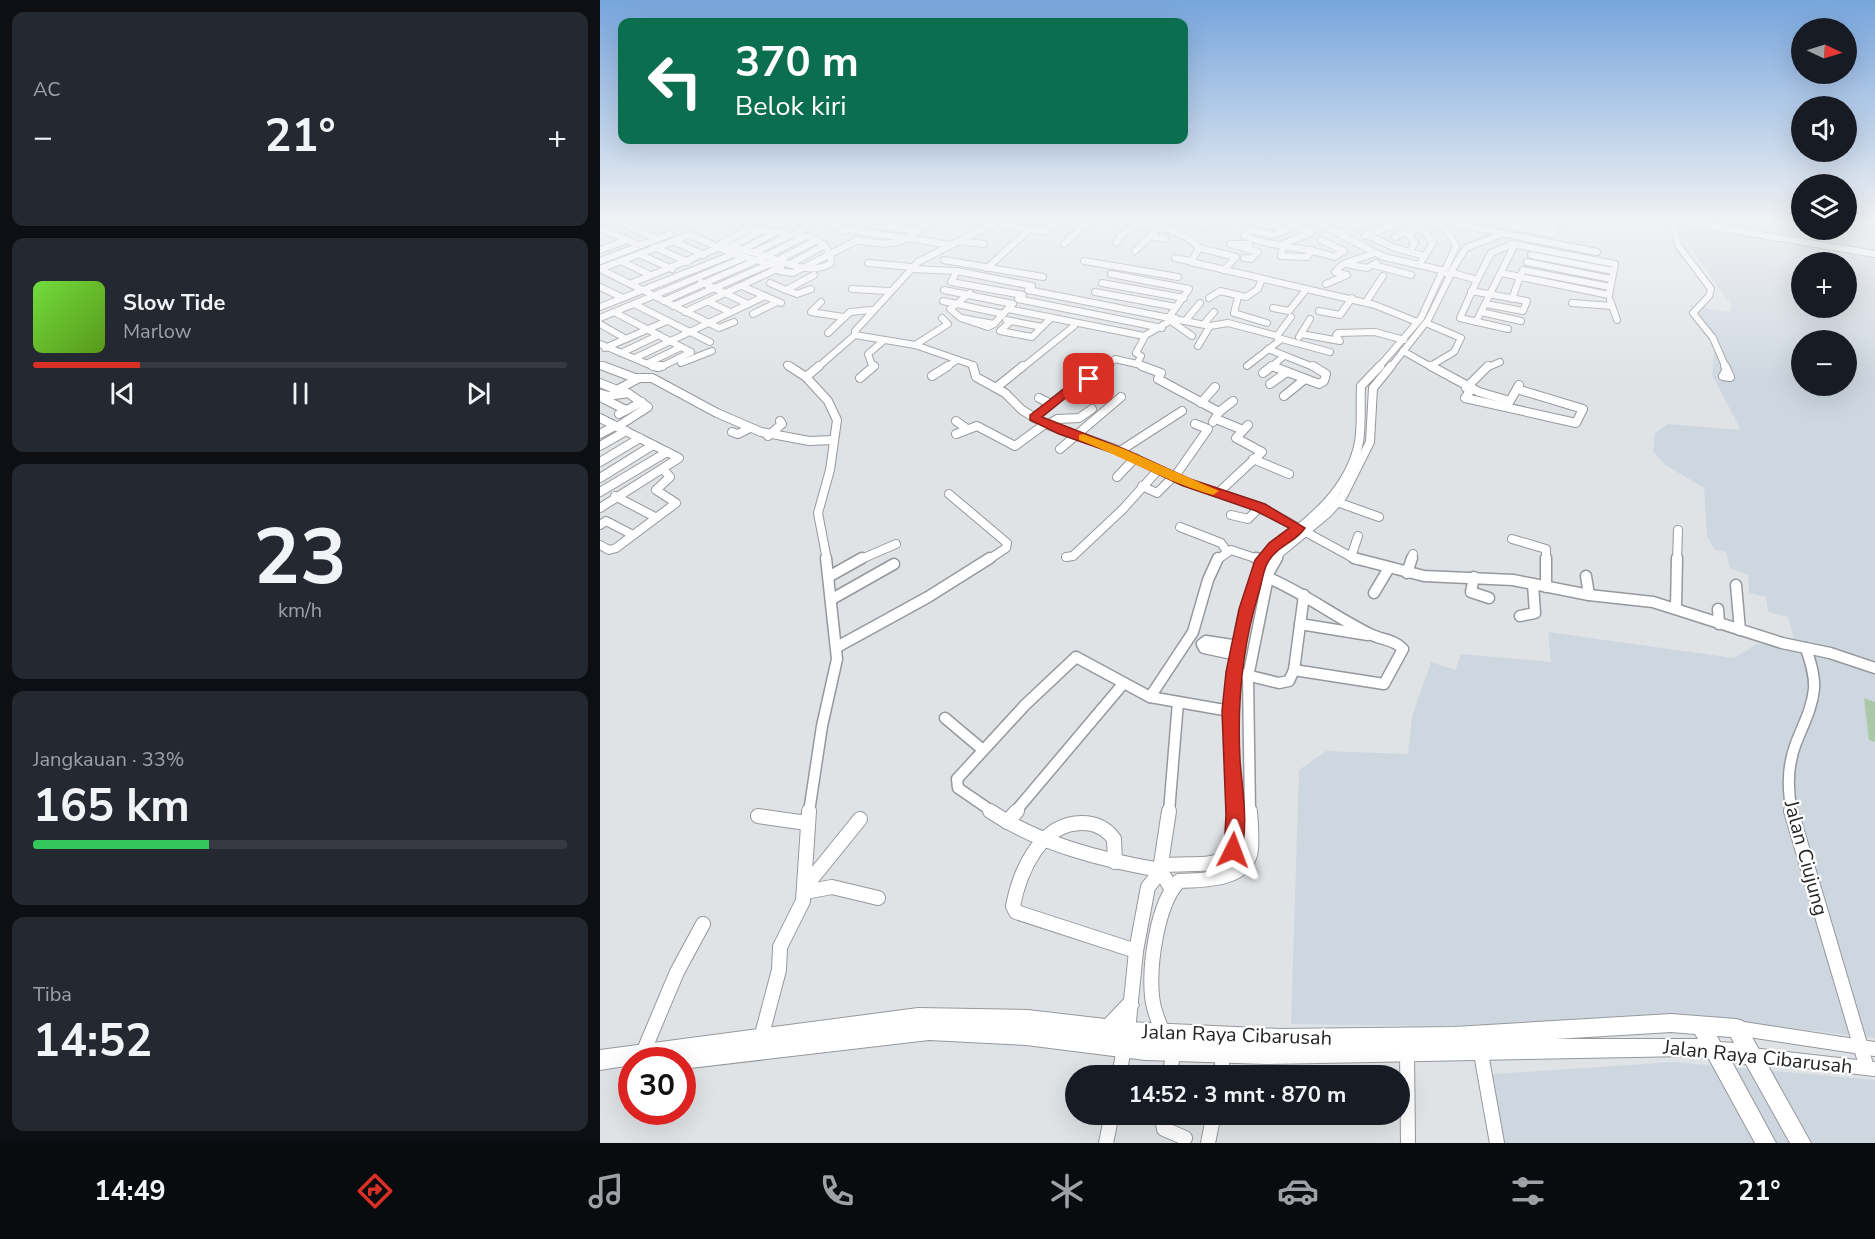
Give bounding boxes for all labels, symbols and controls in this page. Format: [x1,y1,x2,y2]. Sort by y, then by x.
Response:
north arrow [1791,18,1857,84]
map controls [1791,18,1857,396]
text: 370 m [735,34,859,91]
icon: left [636,42,714,120]
text: AC [33,76,61,103]
text: Belok kiri [735,88,847,125]
button: sound [1791,96,1857,162]
text: 21° [264,106,336,167]
text: − [33,115,53,160]
text: + [547,115,567,160]
button: layers [1791,174,1857,240]
button: + [1791,252,1857,318]
text: Slow Tide [123,288,225,318]
text: Marlow [123,318,191,345]
button: − [1791,330,1857,396]
pin [1063,353,1114,404]
icon: arrive [1072,362,1105,395]
icon: previous [106,377,139,410]
icon: pause [284,377,317,410]
icon: next [462,377,495,410]
text: 23 [253,504,347,611]
text: km/h [278,597,322,624]
text: Jangkauan · 33% [33,746,184,773]
text: 165 km [33,776,190,837]
street label: Jalan Ciujung [1777,796,1834,919]
position arrow [1201,818,1265,882]
text: Tiba [33,981,72,1008]
text: 14:52 [33,1011,152,1072]
street label: Jalan Raya Cibarusah [1141,1018,1332,1052]
street label: Jalan Raya Cibarusah [1661,1034,1854,1080]
speed limit sign: 30 [618,1047,696,1125]
text: 14:52 · 3 mnt · 870 m [1129,1080,1346,1110]
icon: directions [354,1170,396,1212]
icon: music [585,1170,627,1212]
icon: phone [816,1170,858,1212]
icon: climate [1046,1170,1088,1212]
icon: car [1277,1170,1319,1212]
icon: filters [1507,1170,1549,1212]
text: 14:49 [94,1173,166,1210]
text: 21° [1738,1173,1781,1210]

